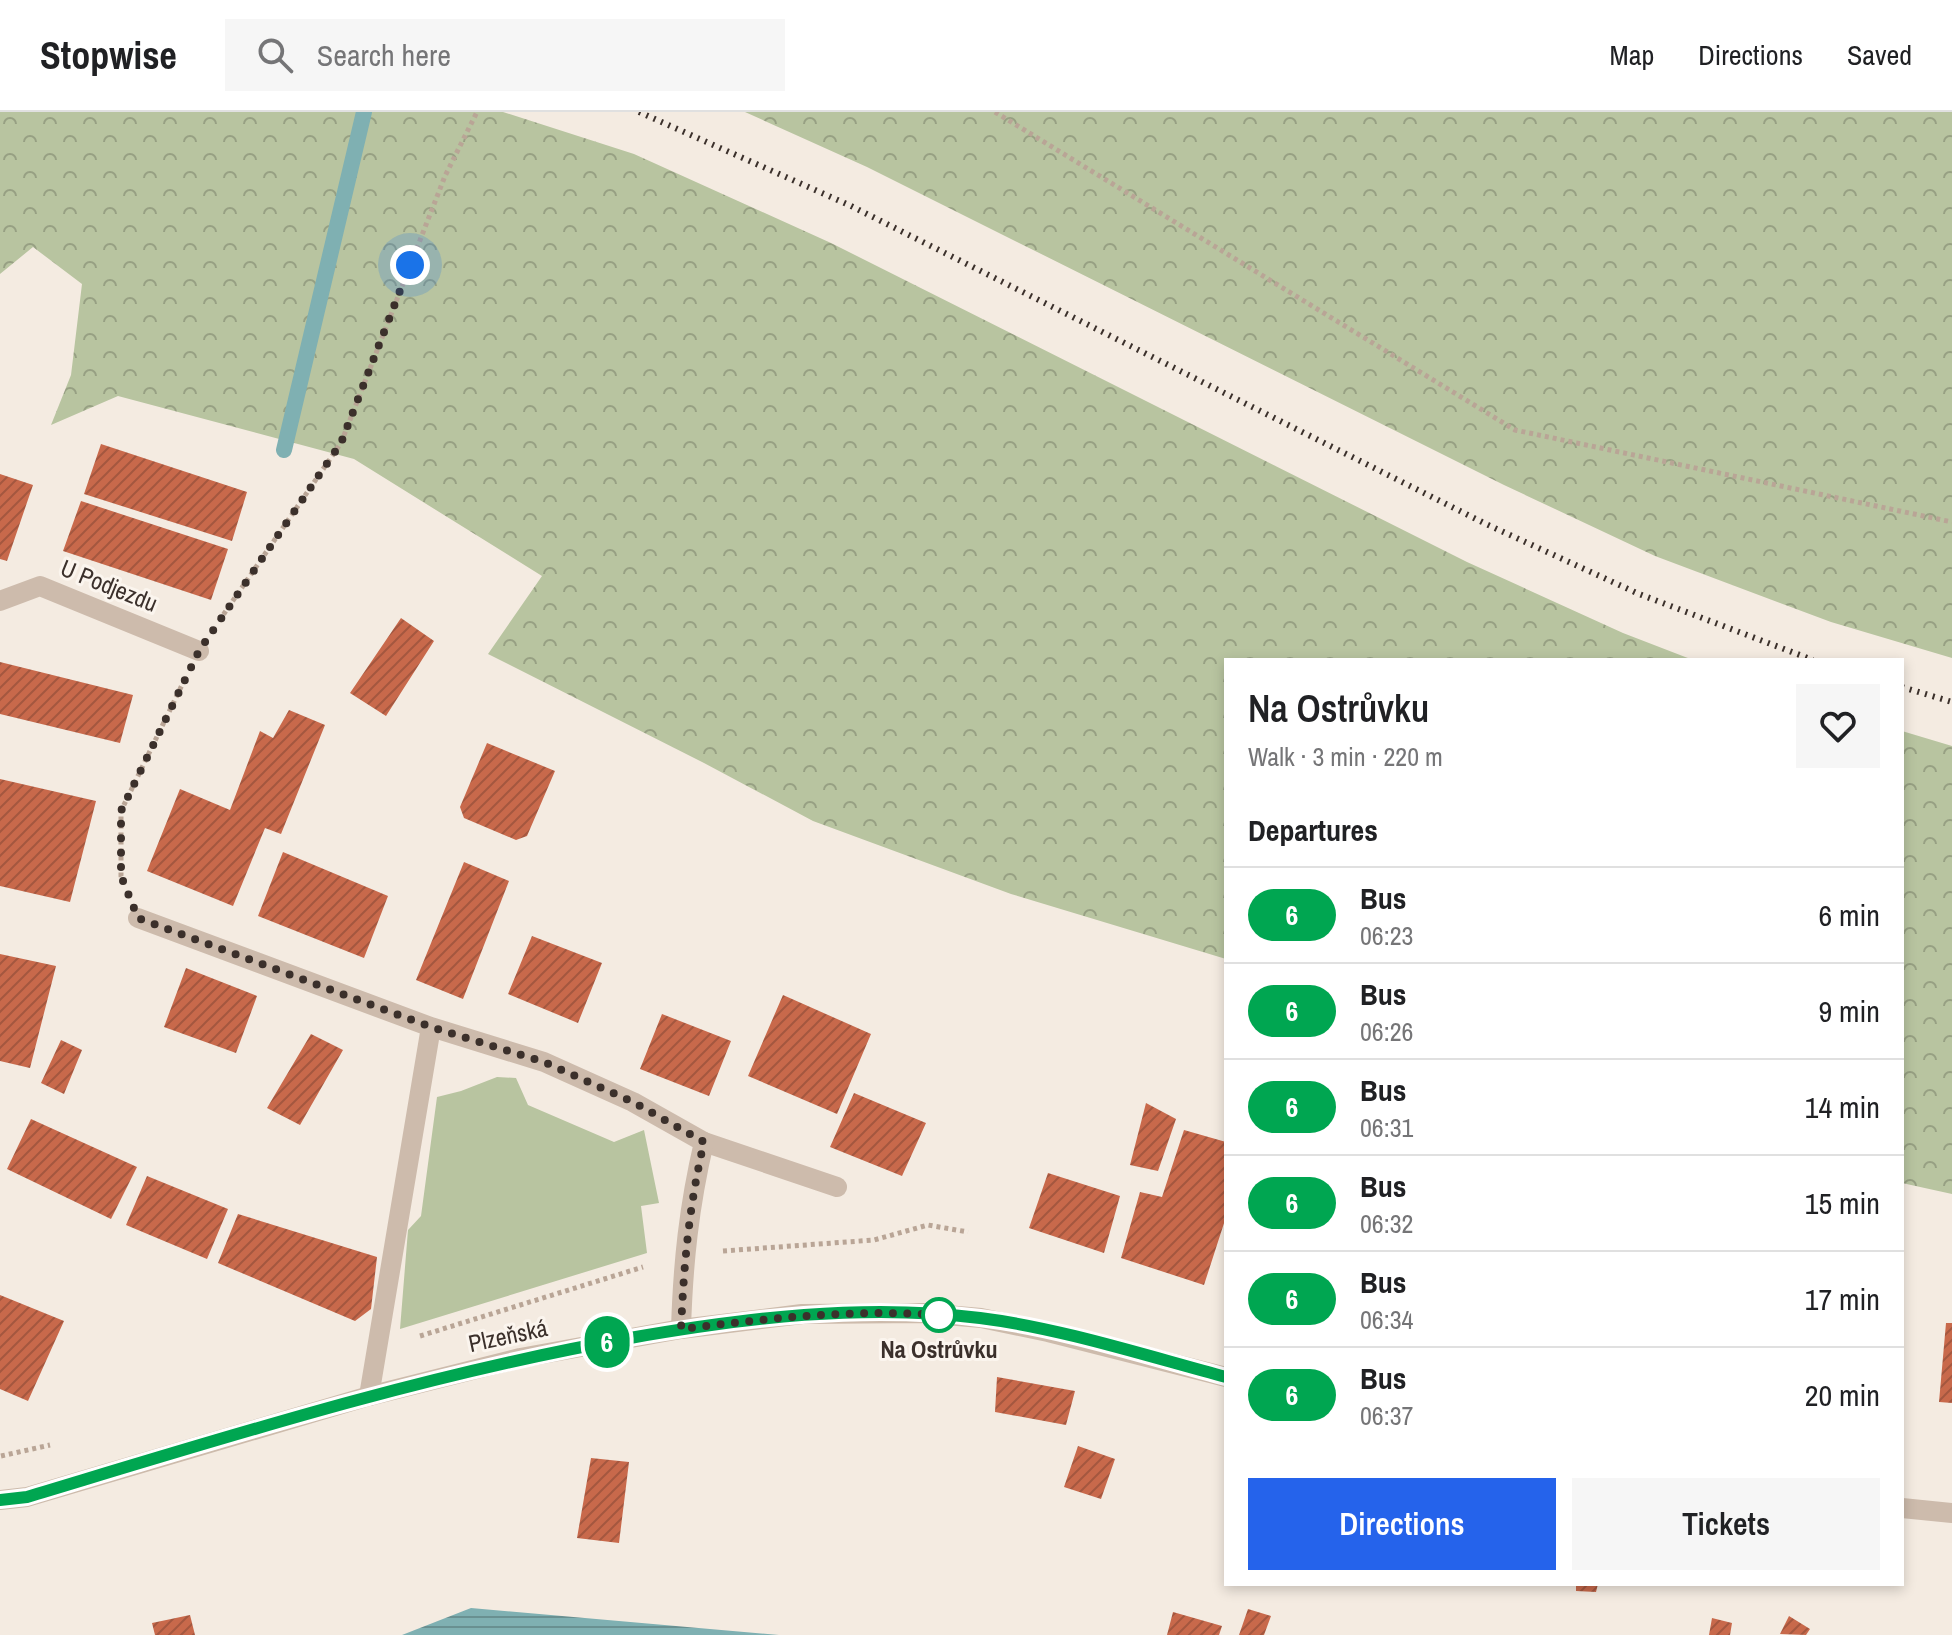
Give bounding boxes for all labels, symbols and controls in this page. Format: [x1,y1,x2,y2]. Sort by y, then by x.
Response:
search box [225,19,785,91]
text: Stopwise [40,30,177,81]
icon: search [253,33,297,77]
text: Search here [317,35,451,75]
text: Map [1610,36,1654,74]
text: Directions [1698,36,1803,74]
text: Saved [1847,36,1912,74]
your location [390,245,430,285]
street label: U Podjezdu [56,551,163,619]
text: Na Ostrůvku [1248,683,1429,734]
button: heart [1796,684,1880,768]
text: Walk · 3 min · 220 m [1248,739,1443,774]
text: Departures [1248,810,1378,850]
text: Bus [1360,878,1406,918]
text: 6 min [1818,895,1880,935]
text: 6 [1286,896,1298,934]
text: 06:23 [1360,918,1413,953]
text: Bus [1360,974,1406,1014]
text: 9 min [1818,991,1880,1031]
text: 6 [1286,992,1298,1030]
text: 06:26 [1360,1014,1413,1049]
text: Bus [1360,1070,1406,1110]
text: 14 min [1805,1087,1880,1127]
text: 6 [1286,1088,1298,1126]
text: 06:31 [1360,1110,1413,1145]
text: Bus [1360,1166,1406,1206]
text: 15 min [1805,1183,1880,1223]
text: 6 [1286,1184,1298,1222]
text: 06:32 [1360,1206,1413,1241]
text: Bus [1360,1262,1406,1302]
text: 17 min [1805,1279,1880,1319]
text: 6 [1286,1280,1298,1318]
marker: Na Ostrůvku [922,1298,956,1332]
text: 06:34 [1360,1302,1413,1337]
street label: Plzeňská [465,1311,550,1359]
line badge: 6 [581,1316,633,1368]
text: 6 [601,1323,613,1361]
place label: Na Ostrůvku [880,1333,998,1365]
text: Bus [1360,1358,1406,1398]
text: 20 min [1805,1375,1880,1415]
text: 6 [1286,1376,1298,1414]
text: 06:37 [1360,1398,1413,1433]
button: Directions [1248,1478,1556,1570]
button: Tickets [1572,1478,1880,1570]

